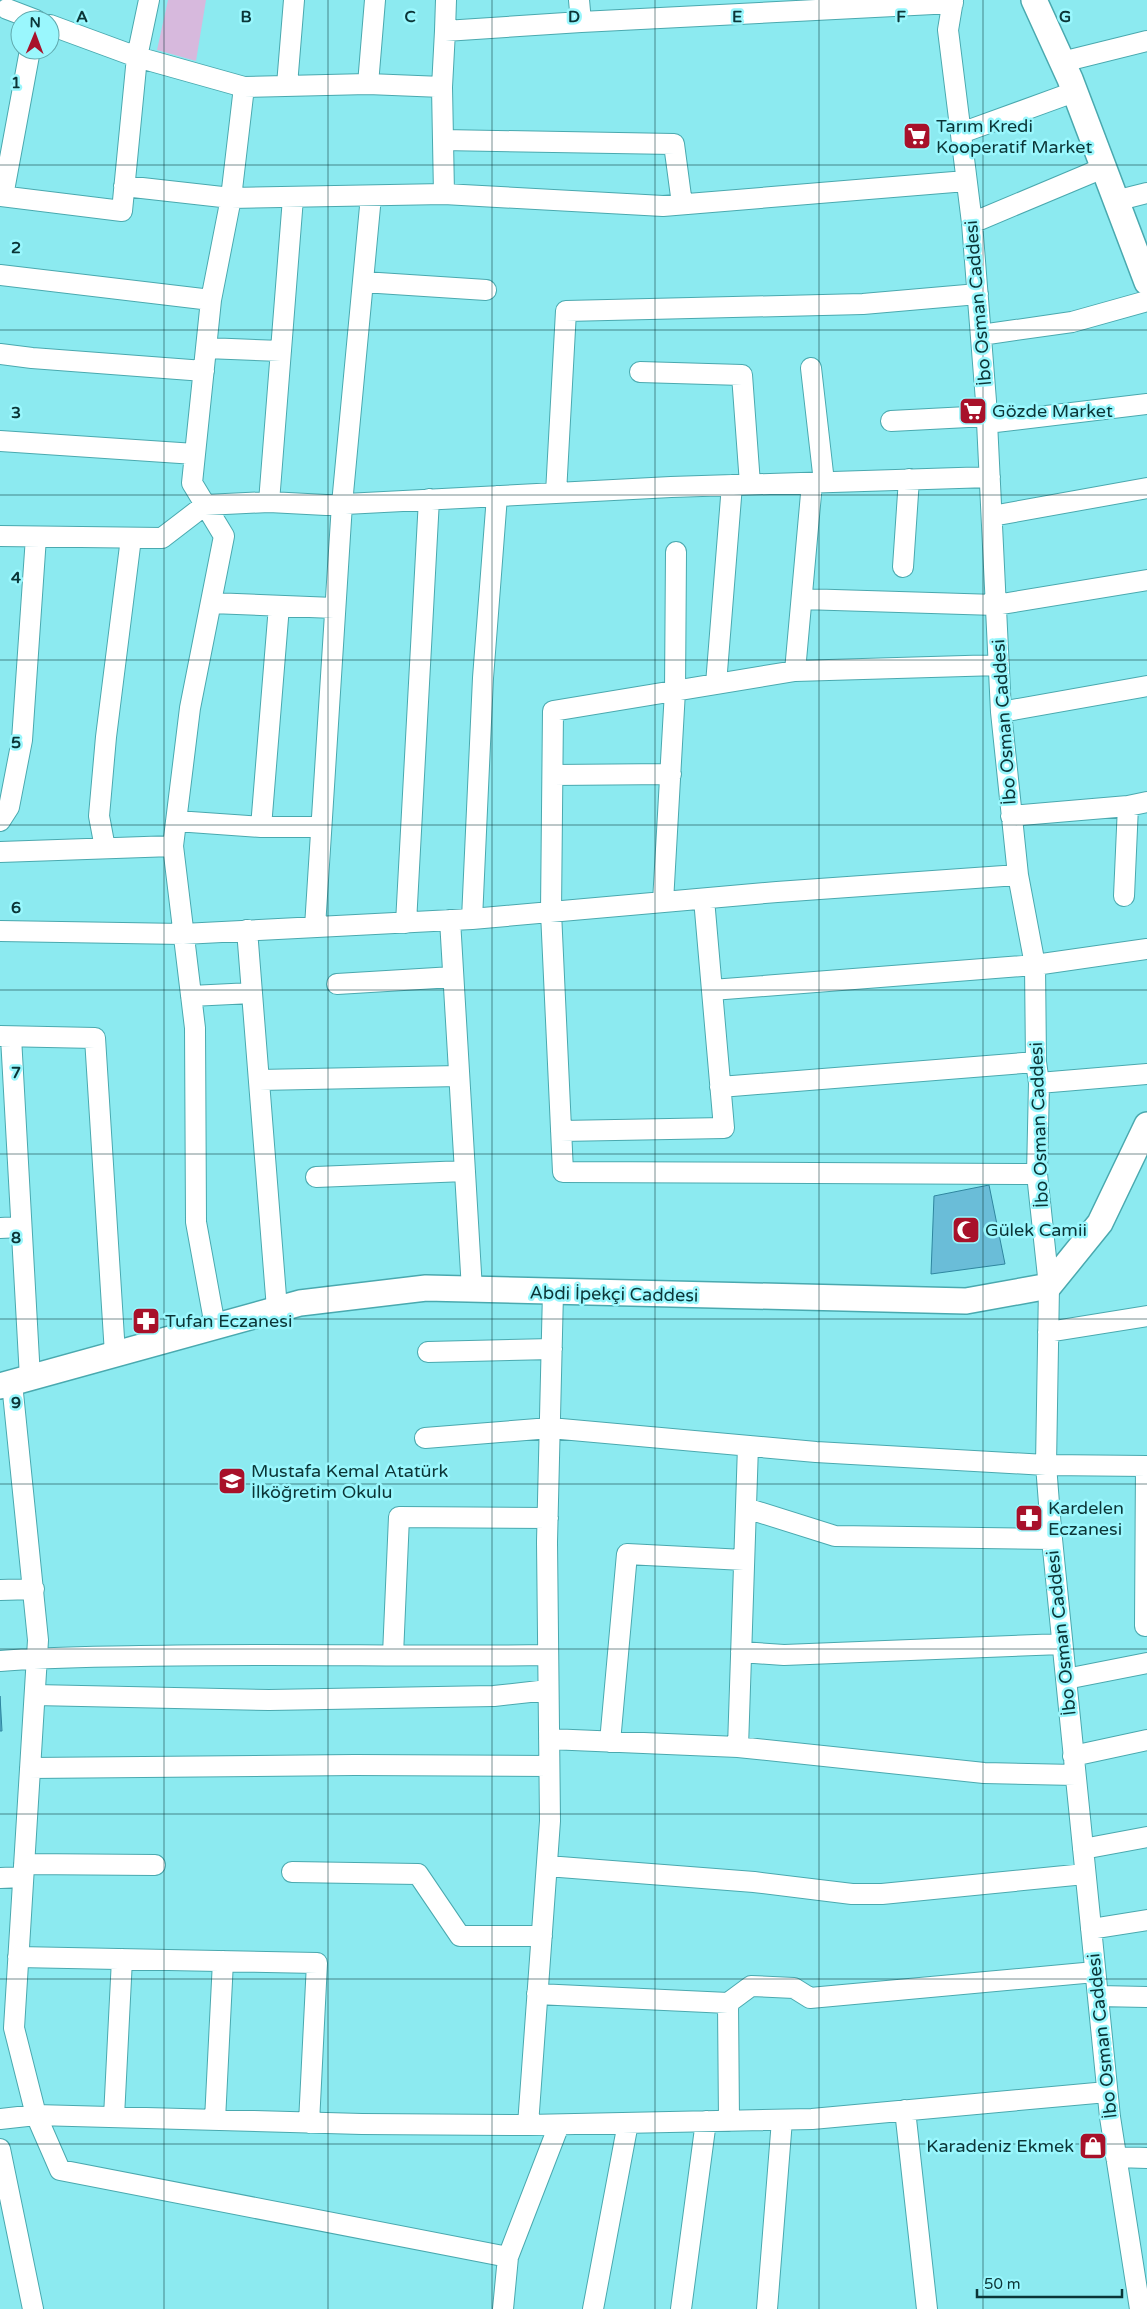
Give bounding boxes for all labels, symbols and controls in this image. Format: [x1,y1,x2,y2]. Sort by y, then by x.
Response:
text: A [76,7,88,27]
text: B [240,7,252,27]
text: C [404,7,416,27]
text: D [568,7,580,27]
text: E [732,7,742,27]
text: F [896,7,906,27]
text: G [1059,7,1071,27]
north arrow [10,10,60,60]
text: N [29,14,41,31]
text: 1 [11,73,21,93]
place label: Tarım Kredi Kooperatif Market [936,115,1092,158]
supermarket icon: Tarım Kredi Kooperatif Market [902,121,932,151]
street label: İbo Osman Caddesi [960,219,996,387]
text: 2 [11,238,21,258]
supermarket icon: Gözde Market [958,396,988,426]
place label: Gözde Market [992,400,1113,422]
text: 3 [11,403,21,423]
text: 4 [11,568,21,588]
street label: İbo Osman Caddesi [987,638,1021,806]
text: 5 [11,733,21,753]
text: 6 [11,898,21,918]
street label: İbo Osman Caddesi [1025,1042,1053,1208]
text: 7 [11,1063,21,1083]
mosque icon: Gülek Camii [951,1215,981,1245]
place label: Gülek Camii [985,1219,1087,1241]
text: 8 [11,1228,21,1248]
street label: Abdi İpekçi Caddesi [529,1282,699,1306]
pharmacy icon: Tufan Eczanesi [131,1306,161,1336]
place label: Tufan Eczanesi [165,1310,292,1332]
text: 9 [11,1393,21,1413]
place label: Mustafa Kemal Atatürk İlköğretim Okulu [251,1460,448,1503]
school or university icon: Mustafa Kemal Atatürk İlköğretim Okulu [217,1466,247,1496]
place label: Kardelen Eczanesi [1048,1497,1124,1540]
pharmacy icon: Kardelen Eczanesi [1014,1503,1044,1533]
street label: İbo Osman Caddesi [1041,1549,1081,1717]
street label: İbo Osman Caddesi [1082,1952,1122,2120]
shop icon: Karadeniz Ekmek [1078,2131,1108,2161]
place label: Karadeniz Ekmek [926,2135,1074,2157]
scale bar [977,2266,1122,2298]
text: 50 m [984,2275,1021,2293]

